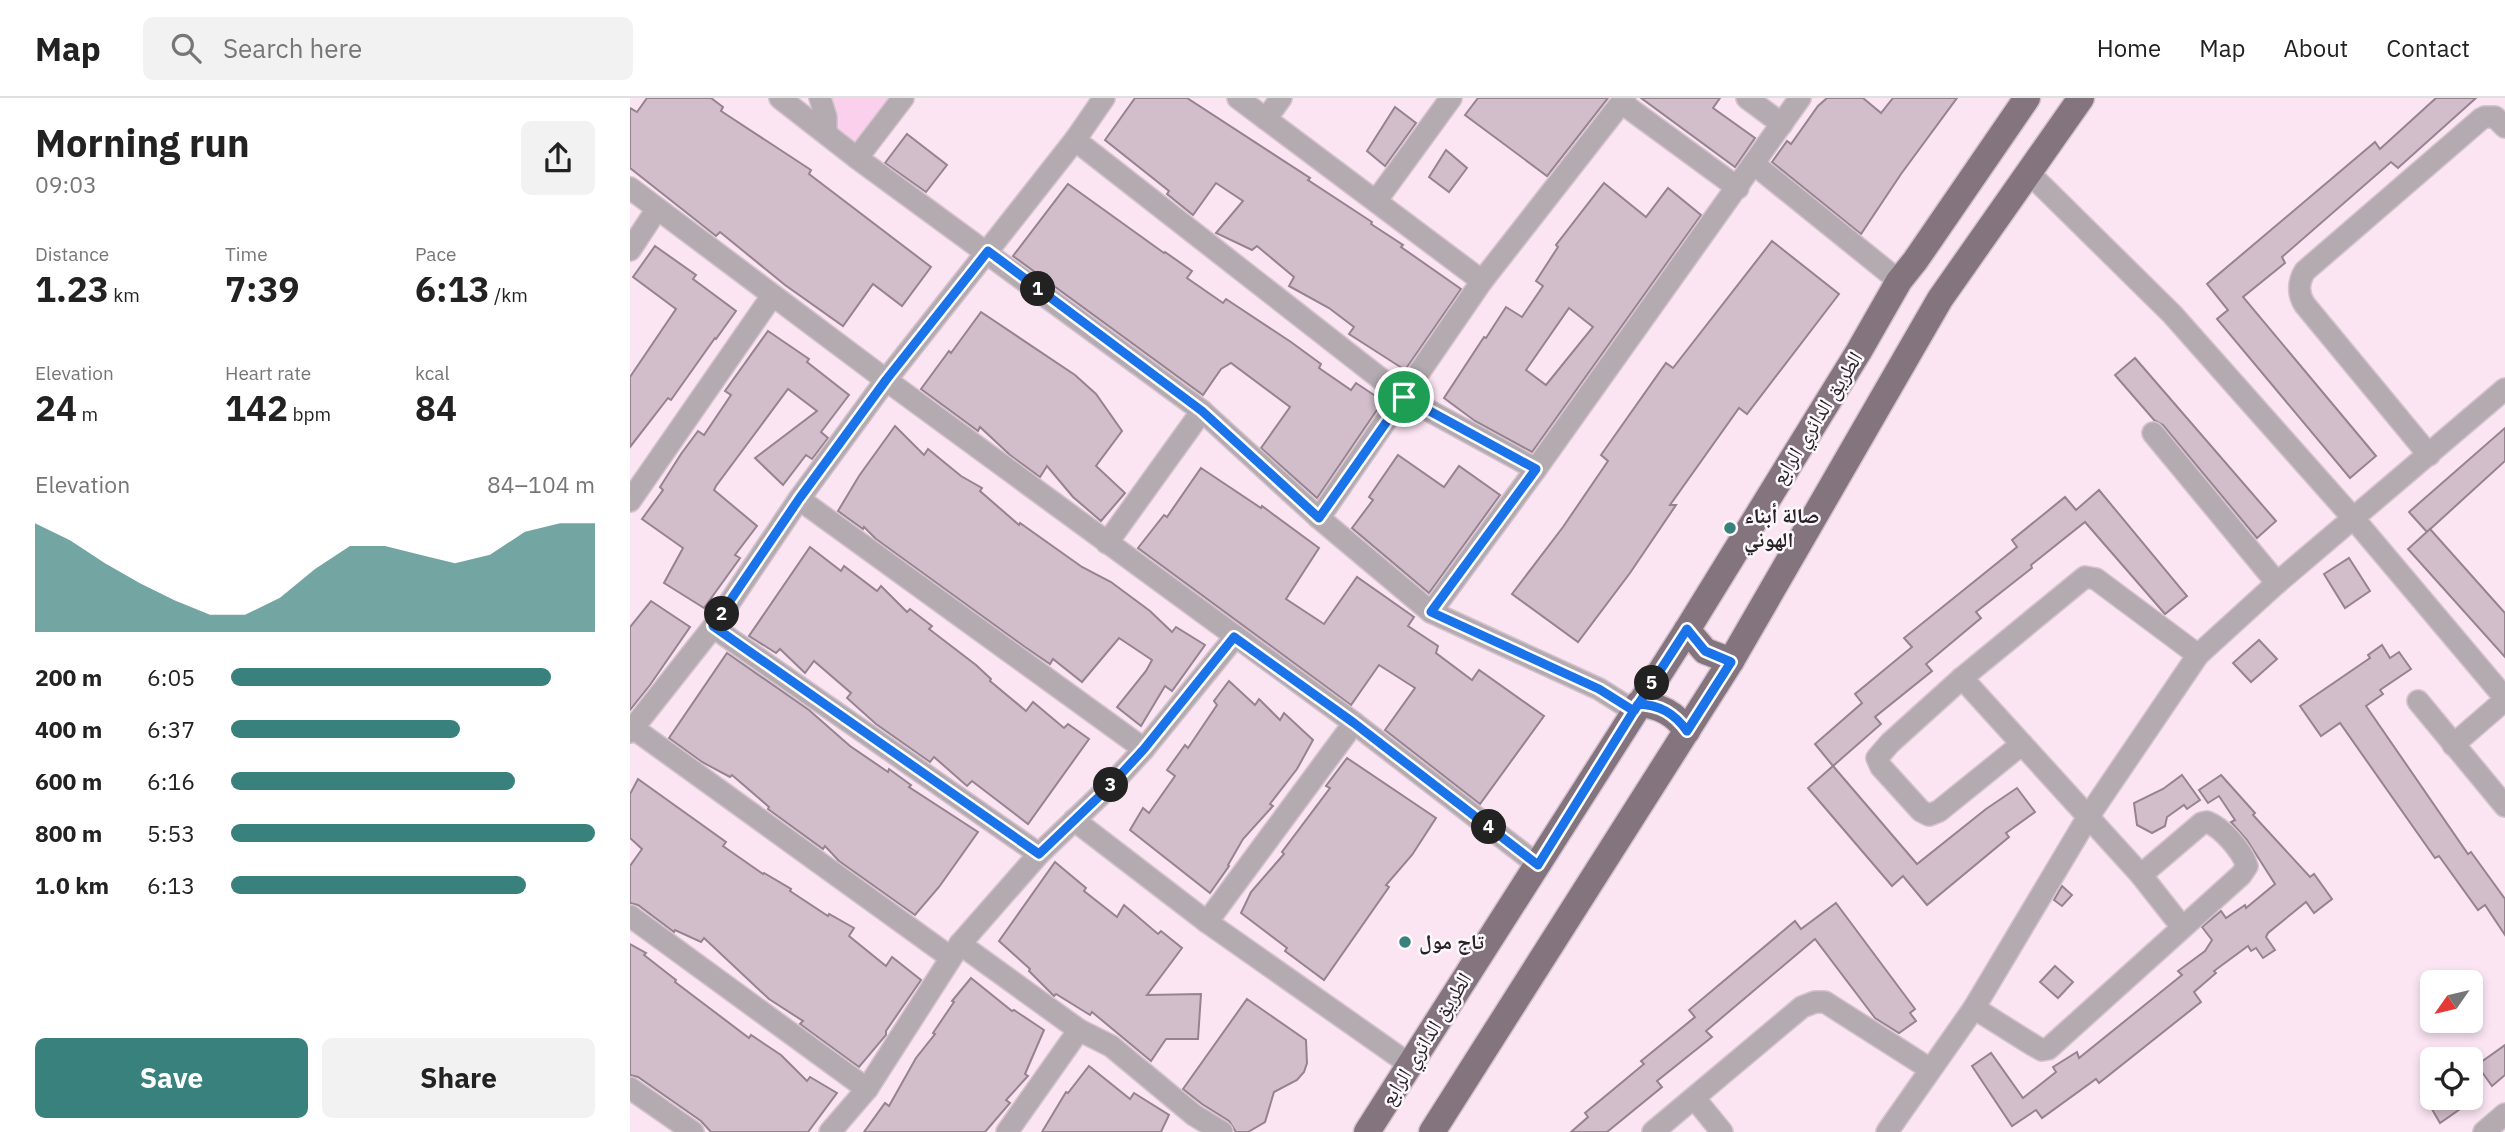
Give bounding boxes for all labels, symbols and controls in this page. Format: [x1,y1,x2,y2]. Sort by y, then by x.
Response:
search box [143,17,633,80]
text: Map [35,27,101,70]
icon: search [167,29,205,67]
text: Search here [223,31,362,65]
text: Home [2097,32,2161,64]
text: Map [2199,32,2245,64]
text: About [2283,32,2348,64]
text: Contact [2386,32,2470,64]
text: Morning run [35,118,250,167]
button: share [521,121,595,195]
text: 09:03 [35,169,97,199]
text: Distance [35,242,109,266]
text: Time [225,242,268,266]
text: Pace [415,242,456,266]
text: 1.23 [35,266,109,312]
text: 7:39 [225,266,300,312]
text: 6:13 [415,266,490,312]
pin: 1 [1020,272,1056,306]
text: 1 [1032,276,1043,300]
text: km [109,283,140,307]
text: /km [490,283,528,307]
street label: الطريق الدائري الرابع [1764,346,1871,491]
text: Elevation [35,361,114,385]
text: Heart rate [225,361,311,385]
text: kcal [415,361,450,385]
pin [1374,367,1434,427]
icon: arrive [1385,378,1423,416]
text: 24 [35,385,77,431]
text: 142 [225,385,288,431]
text: 84 [415,385,457,431]
text: m [77,402,98,426]
text: bpm [288,402,331,426]
text: Elevation [35,469,130,499]
text: 84–104 m [487,469,595,499]
place label: صالة أبناء الهوني [1744,501,1819,556]
marker: صالة أبناء الهوني [1722,520,1738,536]
pin: 2 [704,596,740,632]
text: 2 [716,601,727,625]
text: 200 m [35,662,102,692]
text: 6:05 [147,662,195,692]
pin: 5 [1634,666,1670,700]
text: 5 [1646,670,1657,694]
text: 400 m [35,714,102,744]
text: 6:37 [147,714,195,744]
text: 600 m [35,766,102,796]
text: 6:16 [147,766,195,796]
pin: 3 [1093,768,1128,802]
text: 3 [1105,772,1116,796]
pin: 4 [1472,810,1506,844]
text: 4 [1483,814,1494,838]
text: 800 m [35,818,102,848]
text: 5:53 [147,818,195,848]
text: 1.0 km [35,870,109,900]
text: 6:13 [147,870,195,900]
place label: تاج مول [1419,927,1484,955]
marker: تاج مول [1397,934,1413,950]
street label: الطريق الدائري الرابع [1373,967,1480,1112]
north arrow [2420,970,2483,1032]
map controls [2420,970,2483,1110]
button: Save [35,1038,308,1118]
button: Share [322,1038,595,1118]
button: locate [2420,1047,2483,1110]

